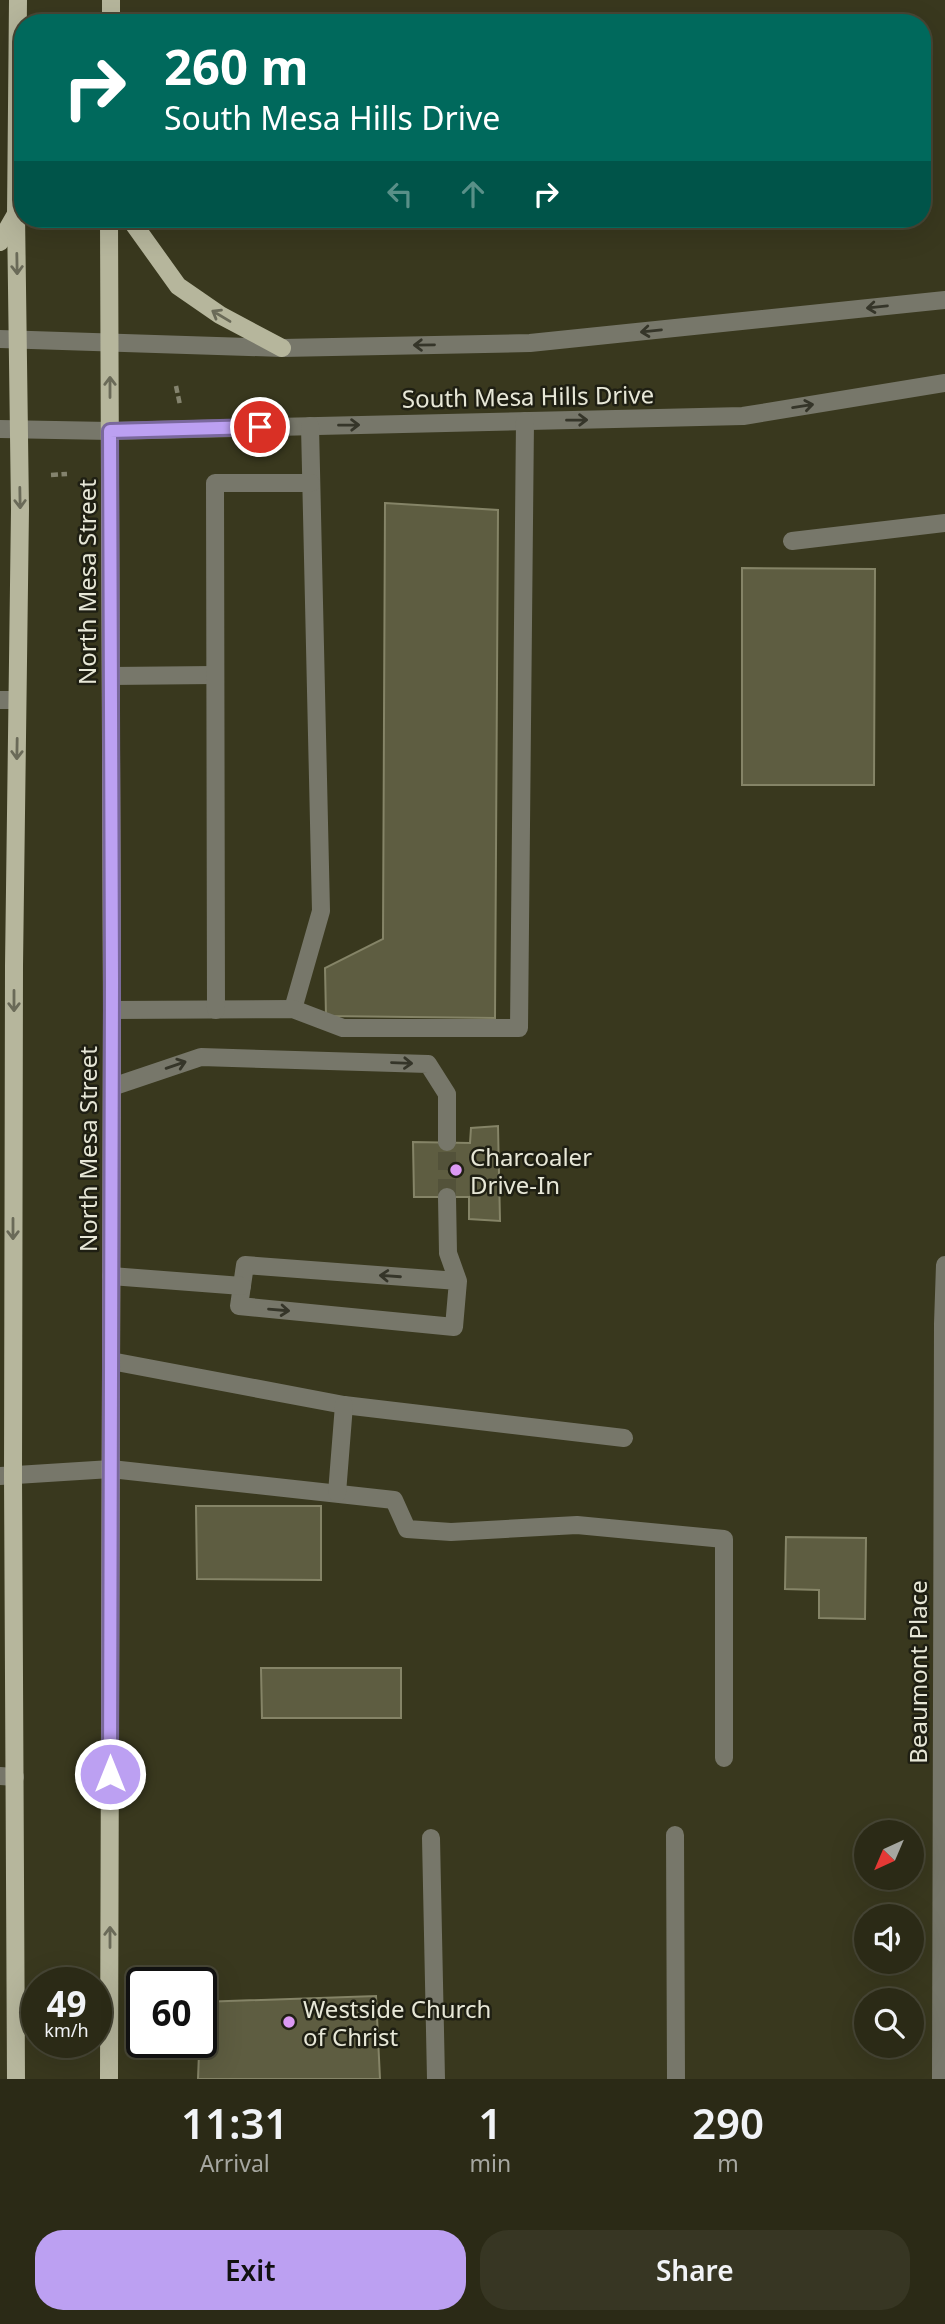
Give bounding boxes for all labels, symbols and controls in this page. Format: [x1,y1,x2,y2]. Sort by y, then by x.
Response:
text: 260 m [164,33,309,99]
icon: right [49,42,140,133]
text: South Mesa Hills Drive [164,96,500,139]
icon: left [381,175,419,213]
icon: ahead [454,175,492,213]
icon: right [527,175,565,213]
one-way arrow [11,252,24,275]
one-way arrow [866,301,889,314]
one-way arrow [212,308,232,322]
one-way arrow [640,324,663,337]
one-way arrow [413,338,436,352]
one-way arrow [103,376,116,399]
street label: South Mesa Hills Drive [402,377,654,415]
pin [230,397,290,457]
one-way arrow [792,399,814,412]
icon: arrive [241,408,279,446]
one-way arrow [565,413,588,426]
one-way arrow [338,418,361,432]
street label: North Mesa Street [70,479,103,685]
one-way arrow [13,486,27,509]
one-way arrow [10,738,23,761]
one-way arrow [7,990,21,1013]
street label: North Mesa Street [71,1046,104,1252]
one-way arrow [390,1056,413,1070]
one-way arrow [165,1058,187,1070]
place label: Charcoaler Drive-In [470,1140,592,1201]
marker: Charcoaler Drive-In [448,1162,464,1178]
one-way arrow [6,1217,20,1240]
one-way arrow [379,1269,402,1282]
one-way arrow [267,1304,290,1317]
street label: Beaumont Place [901,1580,934,1764]
position arrow [73,1737,147,1811]
north arrow [854,1820,924,1890]
map controls [854,1820,924,2058]
button: sound [854,1904,924,1974]
one-way arrow [103,1926,117,1949]
speed limit sign: 60 [126,1967,217,2058]
text: 49 [46,1980,87,2027]
button: search [854,1988,924,2058]
place label: Westside Church of Christ [303,1992,491,2053]
marker: Westside Church of Christ [281,2014,297,2030]
text: km/h [44,2018,89,2042]
text: 11:31 [181,2094,289,2151]
text: 1 [478,2094,502,2151]
text: 290 [692,2094,764,2151]
text: Arrival [200,2147,270,2179]
text: min [469,2147,511,2179]
text: m [717,2147,739,2179]
button: Exit [35,2230,466,2310]
button: Share [480,2230,910,2310]

